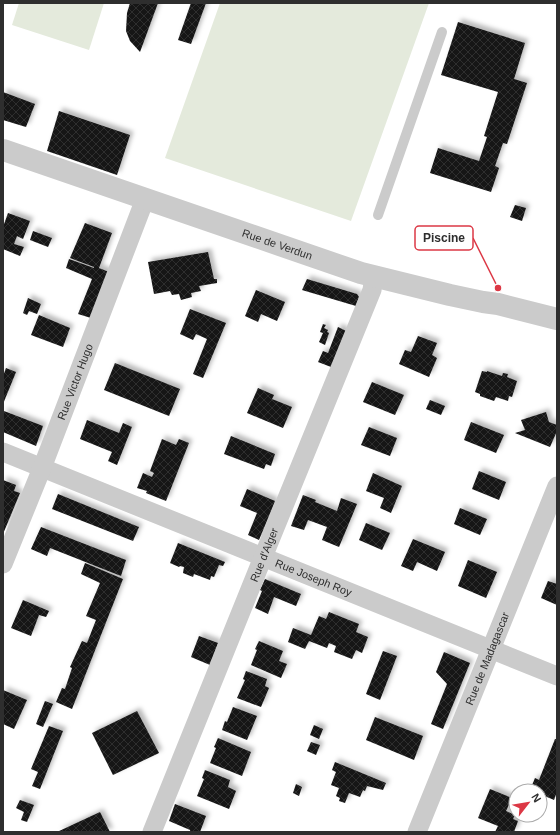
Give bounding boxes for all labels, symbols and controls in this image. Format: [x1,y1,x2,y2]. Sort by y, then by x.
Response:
callout: Piscine [415,226,473,250]
street label: Rue de Verdun [241,227,314,262]
text: Piscine [423,231,465,245]
street label: Rue Victor Hugo [55,342,95,422]
street label: Rue d'Alger [248,526,280,584]
street label: Rue Joseph Roy [274,557,354,599]
street label: Rue de Madagascar [463,610,511,707]
north arrow [508,783,548,823]
text: N [529,791,544,804]

